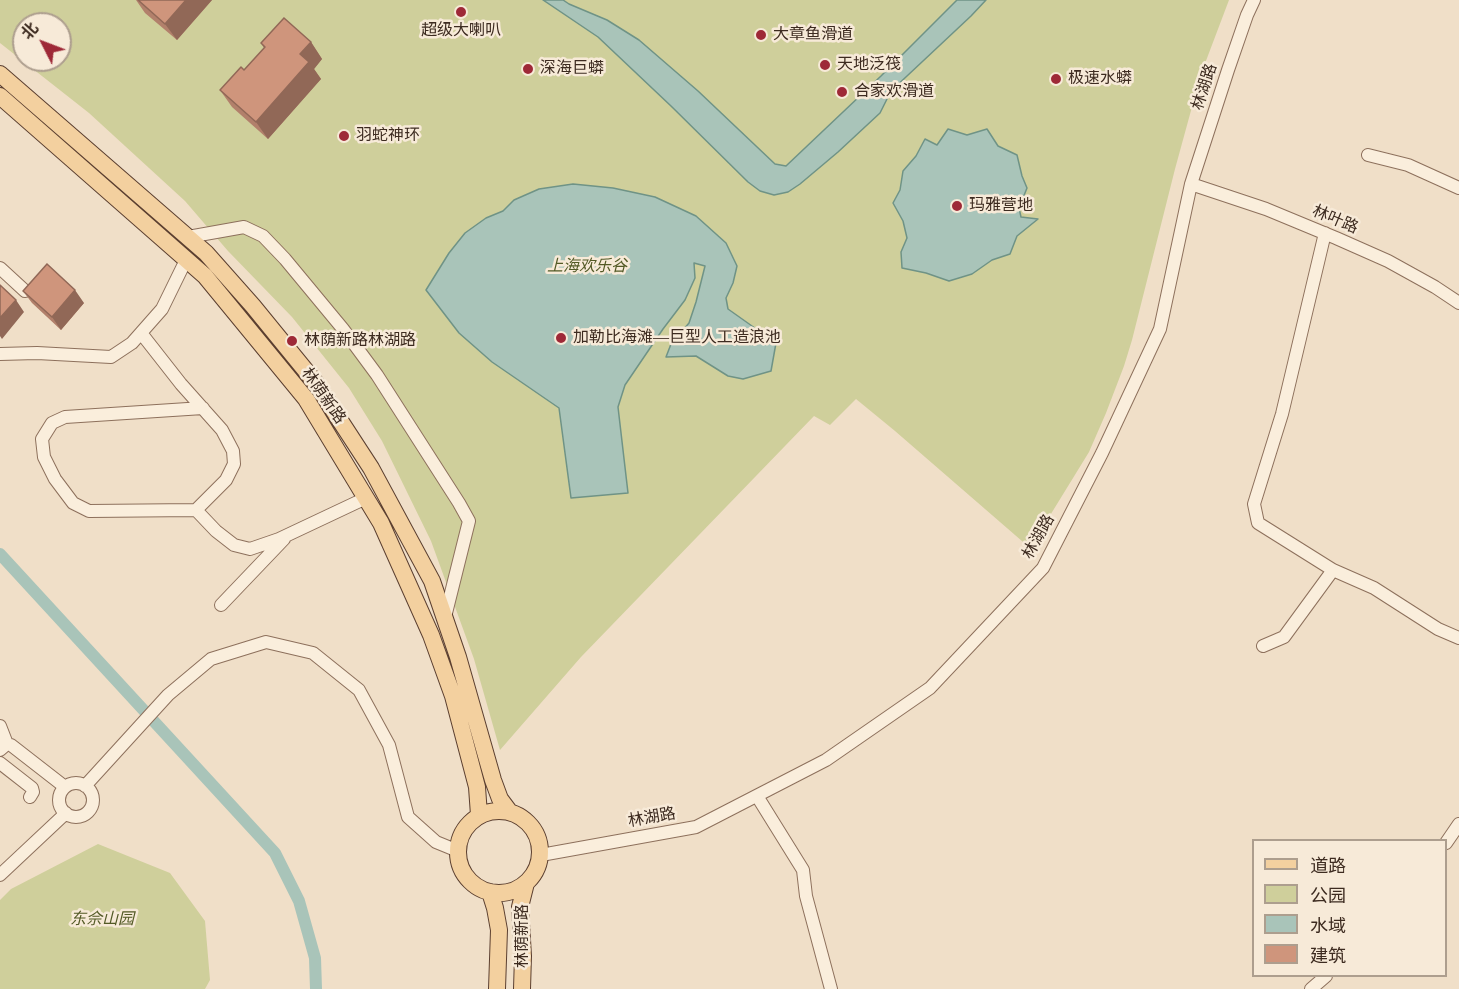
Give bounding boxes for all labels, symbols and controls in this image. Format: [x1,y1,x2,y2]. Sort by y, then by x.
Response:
marker: 超级大喇叭 [454,5,468,19]
north arrow [12,12,72,72]
text: 北 [18,19,41,43]
place label: 超级大喇叭 [421,21,501,41]
place label: 大章鱼滑道 [773,25,853,45]
marker: 大章鱼滑道 [754,28,768,42]
place label: 天地泛筏 [837,55,901,75]
marker: 天地泛筏 [818,58,832,72]
place label: 深海巨蟒 [540,59,604,79]
street label: 林湖路 [1188,61,1222,113]
marker: 深海巨蟒 [521,62,535,76]
place label: 极速水蟒 [1068,69,1132,89]
marker: 极速水蟒 [1049,72,1063,86]
place label: 合家欢滑道 [854,82,934,102]
marker: 合家欢滑道 [835,85,849,99]
place label: 羽蛇神环 [356,126,420,146]
marker: 羽蛇神环 [337,129,351,143]
place label: 玛雅营地 [969,196,1033,216]
marker: 玛雅营地 [950,199,964,213]
street label: 林叶路 [1309,202,1361,238]
park label: 上海欢乐谷 [547,257,627,277]
place label: 加勒比海滩—巨型人工造浪池 [573,328,781,348]
place label: 林荫新路林湖路 [304,331,416,351]
marker: 加勒比海滩—巨型人工造浪池 [554,331,568,345]
marker: 林荫新路林湖路 [285,334,299,348]
street label: 林荫新路 [297,364,349,428]
street label: 林湖路 [1019,511,1059,563]
street label: 林湖路 [627,804,677,832]
legend [1252,839,1447,977]
text: 道路 [1310,856,1346,876]
text: 公园 [1310,886,1346,906]
street label: 林荫新路 [513,904,533,968]
park label: 东佘山园 [70,910,134,930]
text: 水域 [1310,916,1346,936]
text: 建筑 [1310,946,1346,966]

